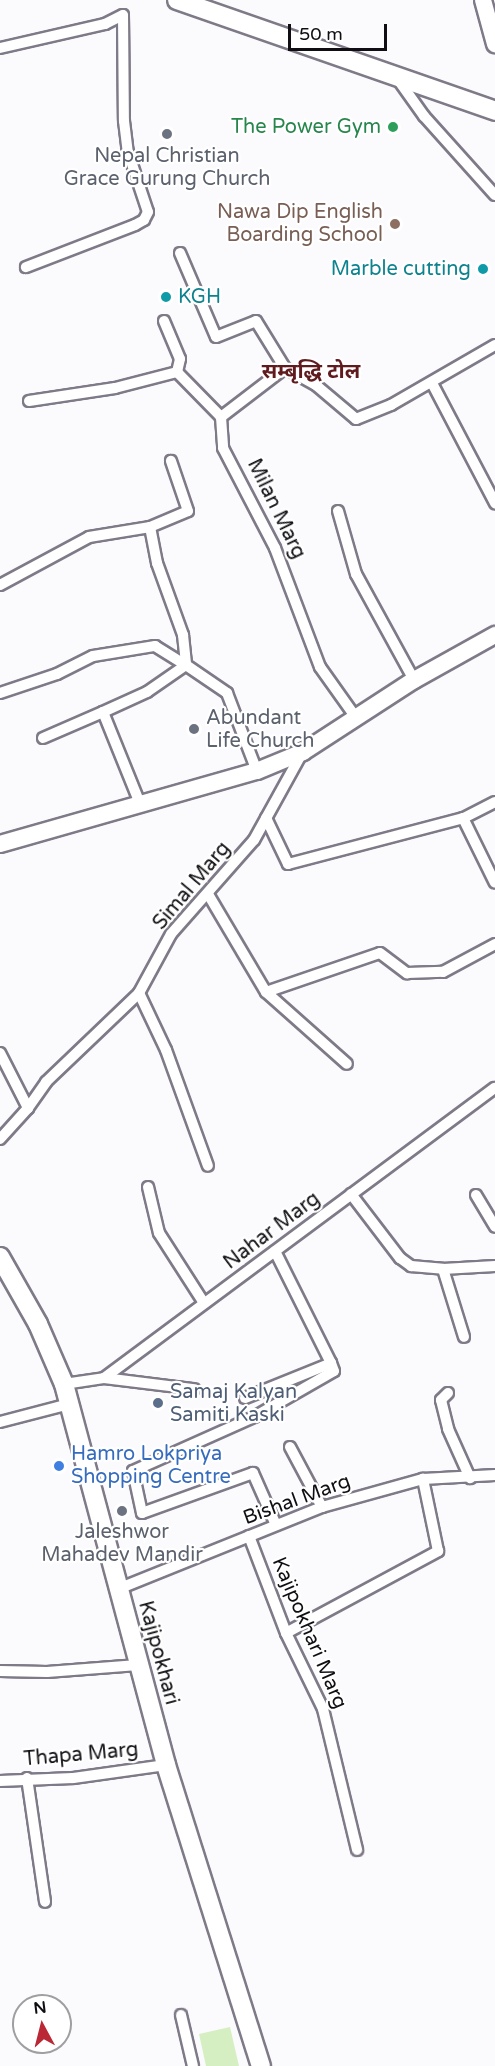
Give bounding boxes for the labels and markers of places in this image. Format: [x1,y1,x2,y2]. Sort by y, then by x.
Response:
place label: The Power Gym [231,115,381,139]
marker: The Power Gym [386,120,400,134]
marker: Nepal Christian Grace Gurung Church [160,127,174,141]
place label: Nepal Christian Grace Gurung Church [64,144,270,191]
place label: Nawa Dip English Boarding School [217,201,383,248]
marker: Nawa Dip English Boarding School [388,217,402,231]
place label: Marble cutting [331,257,471,281]
marker: Marble cutting [476,262,490,276]
place label: KGH [178,285,221,309]
marker: KGH [159,290,173,304]
place label: Abundant Life Church [206,706,314,753]
marker: Abundant Life Church [187,722,201,736]
place label: Samaj Kalyan Samiti Kaski [170,1380,297,1427]
marker: Samaj Kalyan Samiti Kaski [151,1396,165,1410]
place label: Hamro Lokpriya Shopping Centre [71,1442,231,1489]
marker: Hamro Lokpriya Shopping Centre [52,1459,66,1473]
marker: Jaleshwor Mahadev Mandir [115,1504,129,1518]
place label: Jaleshwor Mahadev Mandir [41,1521,203,1568]

